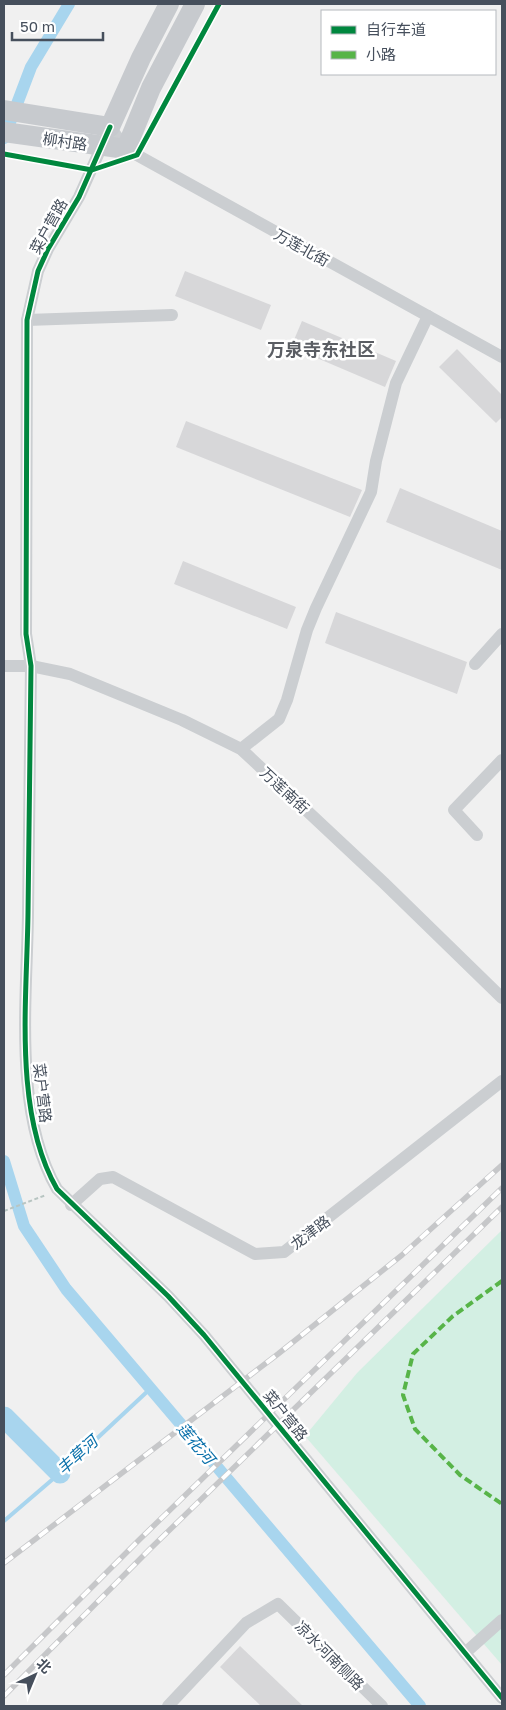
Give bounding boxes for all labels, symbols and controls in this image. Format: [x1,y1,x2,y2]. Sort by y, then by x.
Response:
scale bar [12,10,104,42]
legend [321,10,496,75]
text: 50 m [20,17,55,35]
text: 自行车道 [366,20,426,38]
text: 小路 [366,45,396,63]
street label: 柳村路 [41,129,89,153]
street label: 菜户营路 [26,195,70,257]
street label: 万莲北街 [271,225,333,269]
district label: 万泉寺东社区 [267,338,375,360]
street label: 万莲南街 [257,763,313,817]
street label: 菜户营路 [30,1062,56,1124]
street label: 龙津路 [287,1211,333,1253]
street label: 菜户营路 [260,1386,312,1444]
water label: 莲花河 [173,1418,221,1470]
water label: 丰草河 [52,1430,104,1478]
street label: 凉水河南侧路 [292,1617,368,1693]
north arrow [10,1650,60,1700]
text: 北 [33,1654,55,1676]

